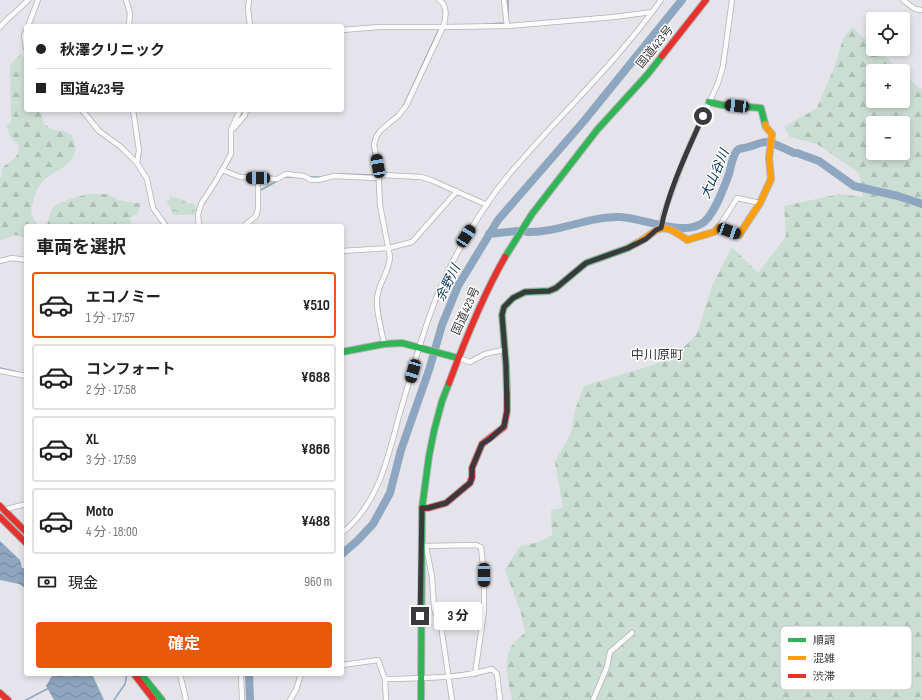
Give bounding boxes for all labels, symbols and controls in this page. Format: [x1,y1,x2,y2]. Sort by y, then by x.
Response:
map controls [866,12,910,160]
button: locate [866,12,910,56]
street label: 国道423号 [633,22,677,72]
text: 秋澤クリニック [60,41,165,60]
button: + [866,64,910,108]
text: 国道423号 [60,80,125,99]
car [724,99,750,113]
route start [694,107,712,125]
button: − [866,116,910,160]
water label: 大山谷川 [697,145,733,201]
car [370,153,386,179]
car [246,172,270,184]
car [716,221,742,241]
car [454,223,478,249]
text: 車両を選択 [36,237,126,258]
water label: 余野川 [432,260,465,304]
street label: 国道423号 [449,285,483,337]
icon: car [38,287,74,323]
text: エコノミー [86,288,161,307]
text: ¥510 [303,296,330,315]
text: 1 分 · 17:57 [86,310,135,326]
district label: 中川原町 [631,347,683,363]
car [404,358,422,384]
icon: car [38,359,74,395]
text: コンフォート [86,360,176,379]
text: ¥688 [301,368,330,387]
text: 2 分 · 17:58 [86,382,136,398]
text: XL [86,430,99,449]
icon: car [38,431,74,467]
text: ¥866 [301,440,330,459]
text: 3 分 · 17:59 [86,452,136,468]
text: Moto [86,502,113,521]
icon: car [38,503,74,539]
text: ¥488 [301,512,330,531]
text: 4 分 · 18:00 [86,524,138,540]
car [478,563,490,587]
icon: cash [36,571,58,593]
text: 現金 [68,574,98,593]
text: 960 m [304,574,332,590]
callout: 3 分 [434,602,482,630]
route end [411,607,429,625]
text: 3 分 [448,608,468,624]
button: 確定 [36,622,332,668]
legend [780,626,912,690]
text: 順調 [813,634,835,647]
text: 混雑 [813,652,835,665]
text: 渋滞 [813,670,835,683]

